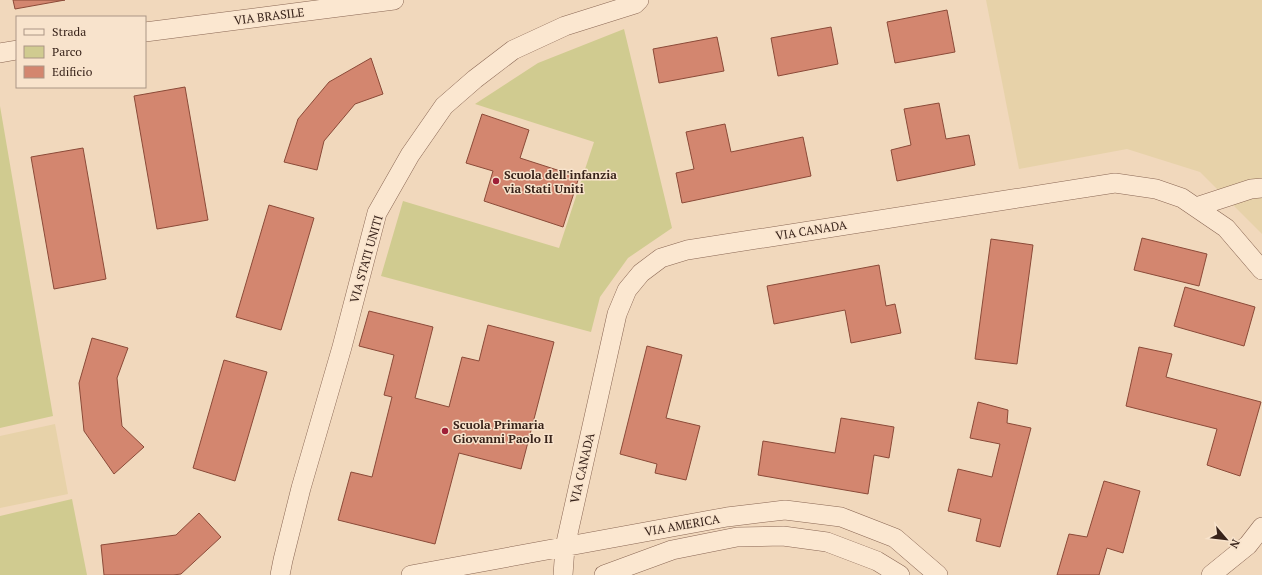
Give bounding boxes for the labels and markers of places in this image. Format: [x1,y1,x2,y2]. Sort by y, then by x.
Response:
place label: Scuola dell'infanzia via Stati Uniti [503,167,617,196]
marker: Scuola dell'infanzia via Stati Uniti [491,176,501,186]
place label: Scuola Primaria Giovanni Paolo II [453,417,554,446]
marker: Scuola Primaria Giovanni Paolo II [440,426,450,436]

